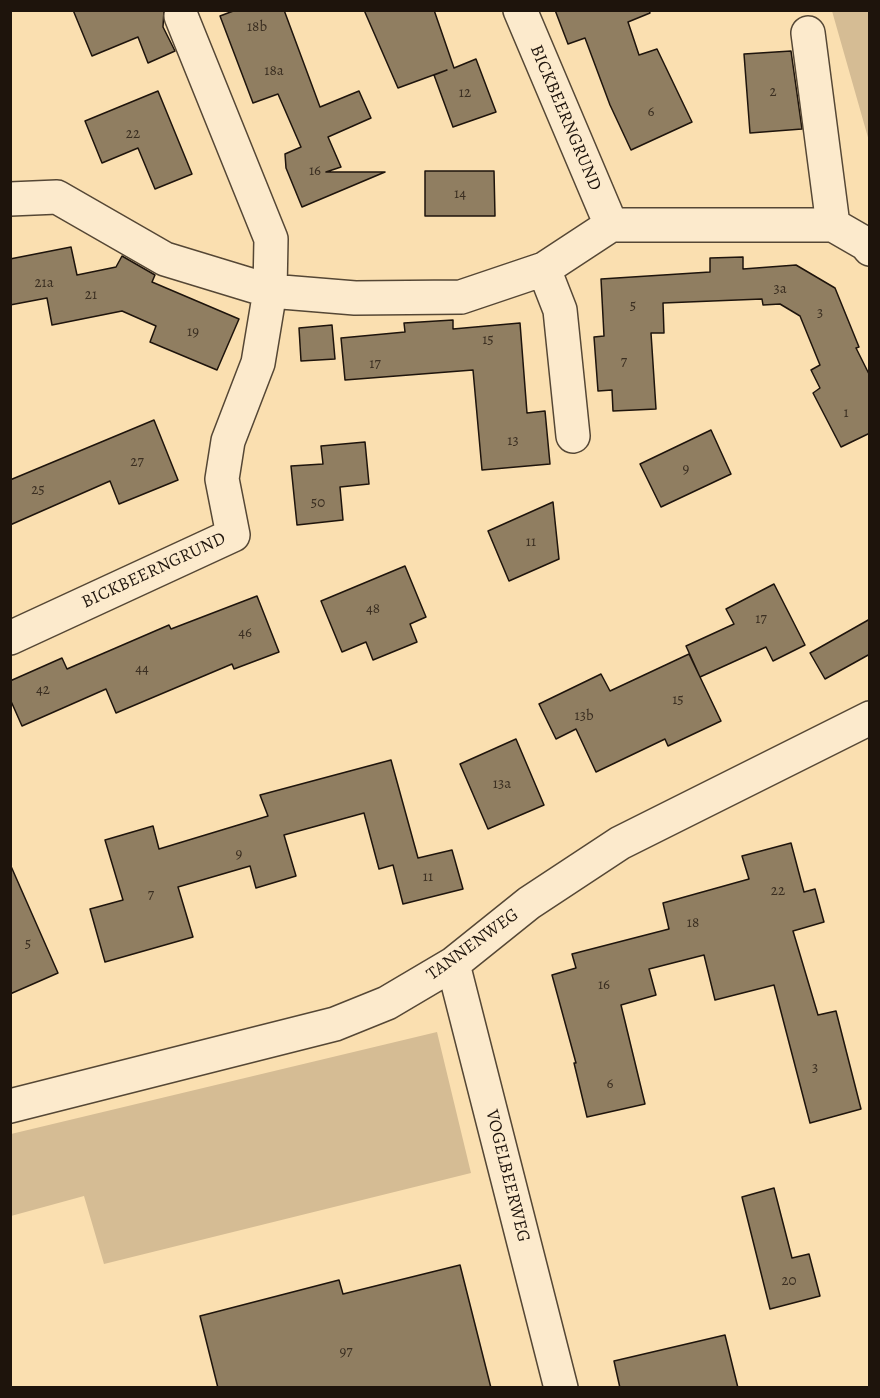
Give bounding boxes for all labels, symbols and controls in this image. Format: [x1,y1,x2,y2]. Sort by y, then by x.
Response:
house number: 18b [247,18,267,36]
street label: BICKBEERNGRUND [525,42,605,194]
house number: 18a [264,62,284,80]
house number: 2 [769,83,777,101]
house number: 12 [459,84,471,102]
house number: 6 [648,103,654,121]
house number: 22 [126,125,140,143]
house number: 16 [309,162,321,180]
house number: 14 [454,185,466,203]
house number: 21a [34,274,54,292]
house number: 3a [773,280,787,298]
house number: 21 [85,286,97,304]
house number: 5 [630,297,636,315]
house number: 3 [817,304,823,322]
house number: 19 [187,323,199,341]
house number: 15 [482,331,494,349]
house number: 7 [621,353,627,371]
house number: 17 [369,355,381,373]
house number: 1 [843,404,849,422]
house number: 13 [507,432,519,450]
house number: 27 [130,453,144,471]
house number: 9 [683,460,689,478]
house number: 25 [31,481,45,499]
house number: 50 [311,494,325,512]
street label: BICKBEERNGRUND [79,528,229,614]
house number: 11 [526,533,536,551]
house number: 48 [366,600,380,618]
house number: 17 [755,610,767,628]
house number: 46 [238,624,252,642]
house number: 44 [135,660,149,678]
house number: 42 [36,681,50,699]
house number: 15 [672,691,684,709]
house number: 13b [575,707,593,725]
house number: 13a [493,775,511,793]
house number: 9 [236,845,242,863]
house number: 11 [423,868,433,886]
house number: 22 [771,882,785,900]
house number: 7 [148,886,154,904]
street label: TANNENWEG [423,904,523,986]
house number: 18 [687,914,699,932]
house number: 5 [25,935,31,953]
house number: 16 [598,976,610,994]
house number: 3 [812,1059,818,1077]
house number: 6 [607,1075,613,1093]
street label: VOGELBEERWEG [480,1107,534,1245]
house number: 20 [781,1272,797,1290]
house number: 97 [339,1343,353,1361]

